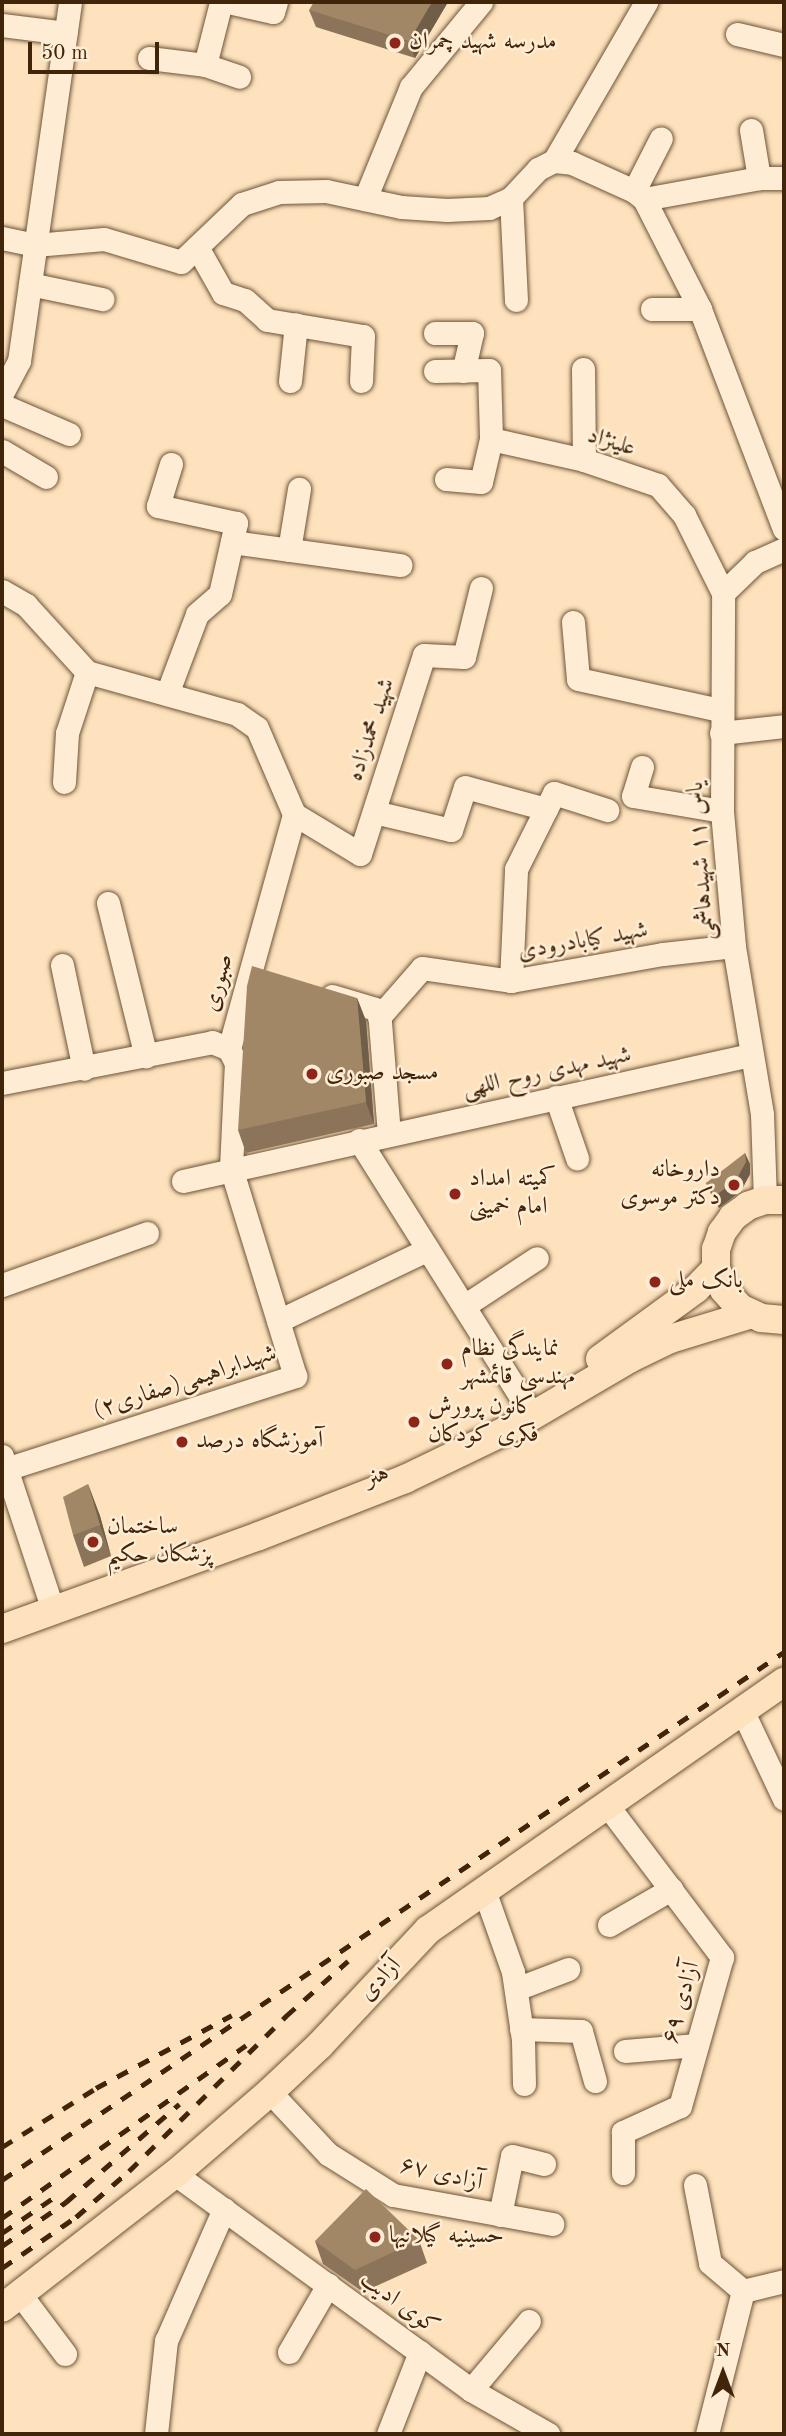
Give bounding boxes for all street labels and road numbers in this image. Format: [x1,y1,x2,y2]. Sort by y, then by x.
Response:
street label: علینژاد [583,422,639,464]
street label: شهید محمدزاده [342,675,402,785]
street label: یاس ۱۱ شهیدهاشمی [682,781,722,941]
street label: شهید کیابادرودی [516,916,650,968]
street label: صبوری [197,951,241,1015]
street label: شهید مهدی روح اللهی [460,1041,634,1105]
street label: شهیدابراهیمی(صفاری۲) [90,1340,280,1426]
street label: هنر [361,1459,393,1495]
street label: آزادی [354,1952,408,2008]
street label: آزادی ۶۹ [657,1959,707,2047]
street label: آزادی ۶۷ [397,2152,485,2198]
street label: کوی ادیب [354,2266,444,2342]

